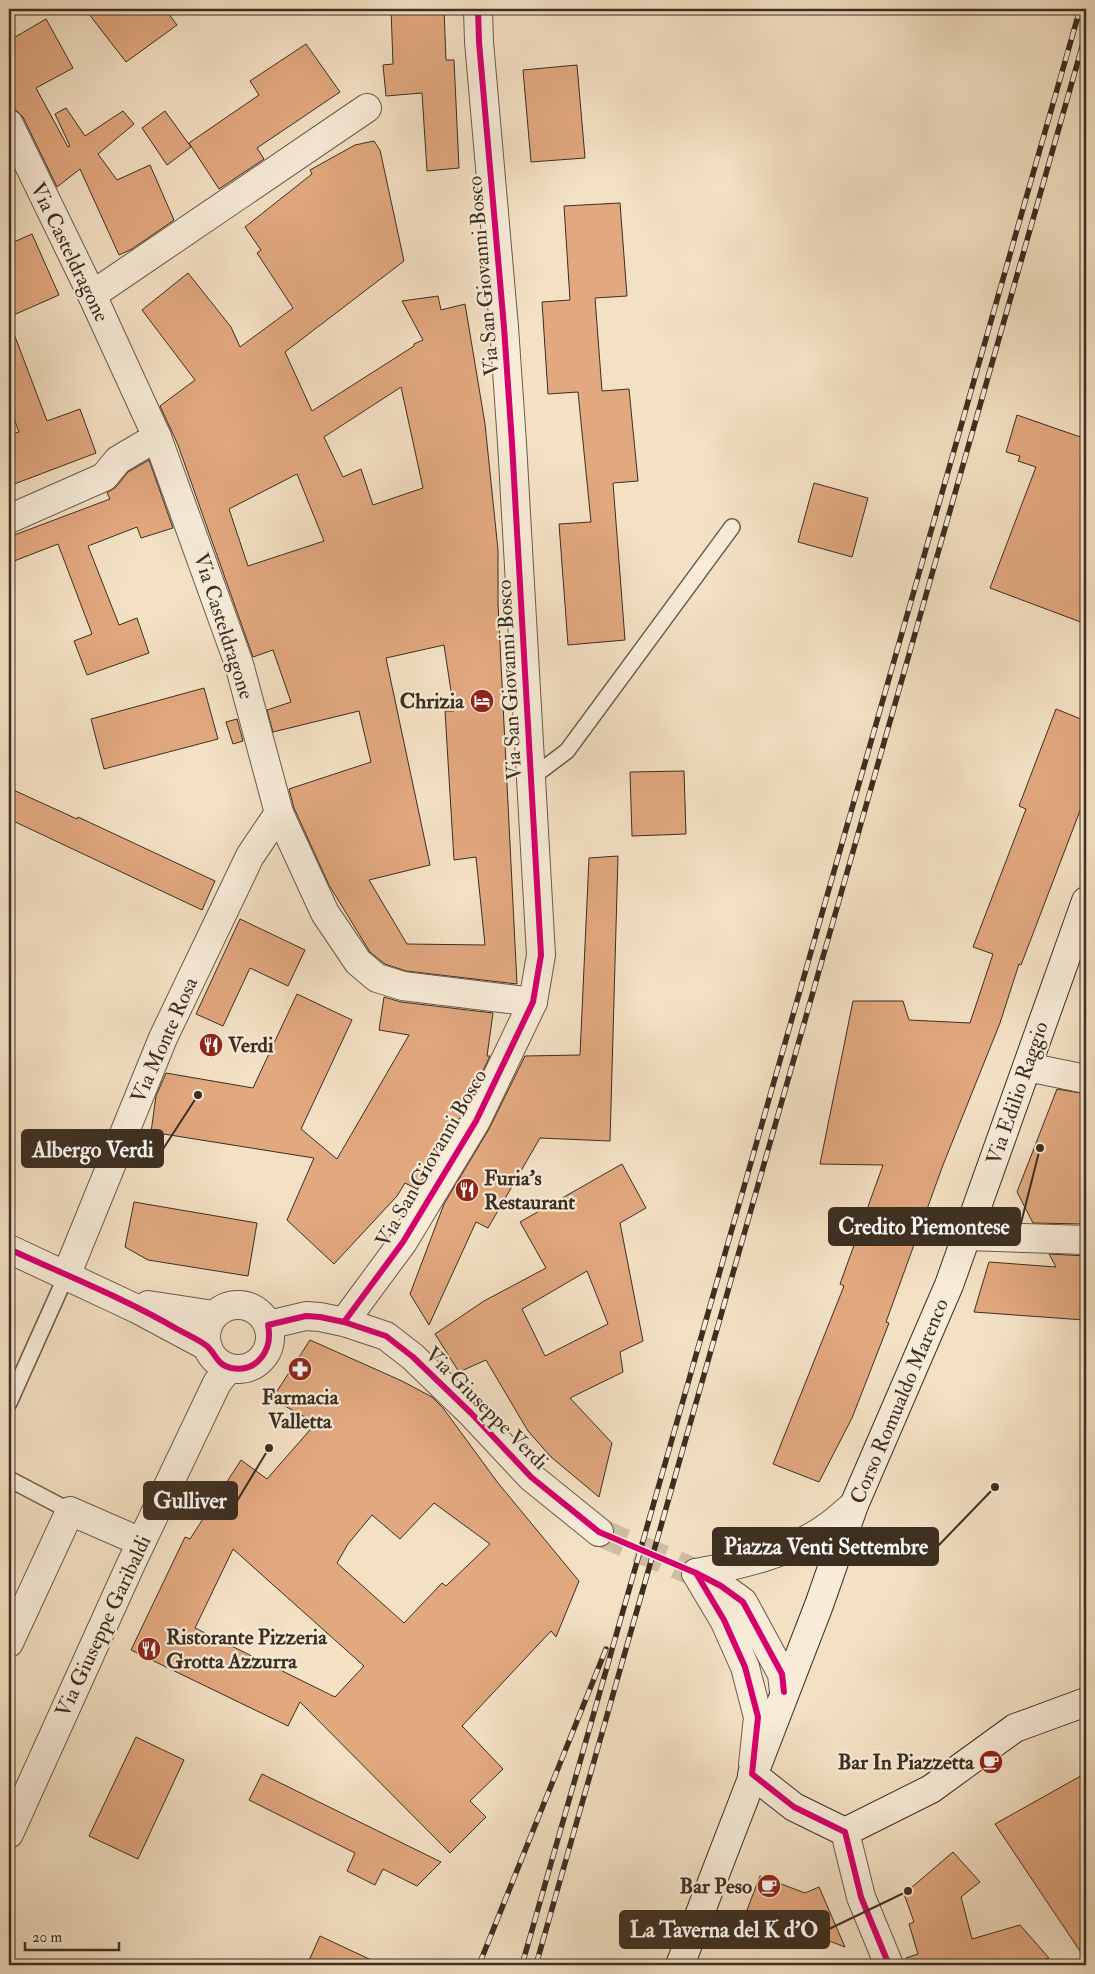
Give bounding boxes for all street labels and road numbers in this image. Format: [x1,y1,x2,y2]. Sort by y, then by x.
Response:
street label: Via San Giovanni Bosco [461,175,506,377]
street label: Via Casteldragone [24,178,115,327]
street label: Via Casteldragone [187,550,260,703]
street label: Via San Giovanni Bosco [491,579,528,781]
street label: Via Monte Rosa [125,973,204,1107]
street label: Via Edilio Raggio [980,1018,1055,1168]
street label: Via San Giovanni Bosco [370,1065,493,1252]
street label: Corso Romualdo Marenco [844,1294,955,1508]
street label: Via Giuseppe Verdi [419,1341,554,1476]
street label: Via Giuseppe Garibaldi [49,1531,158,1721]

